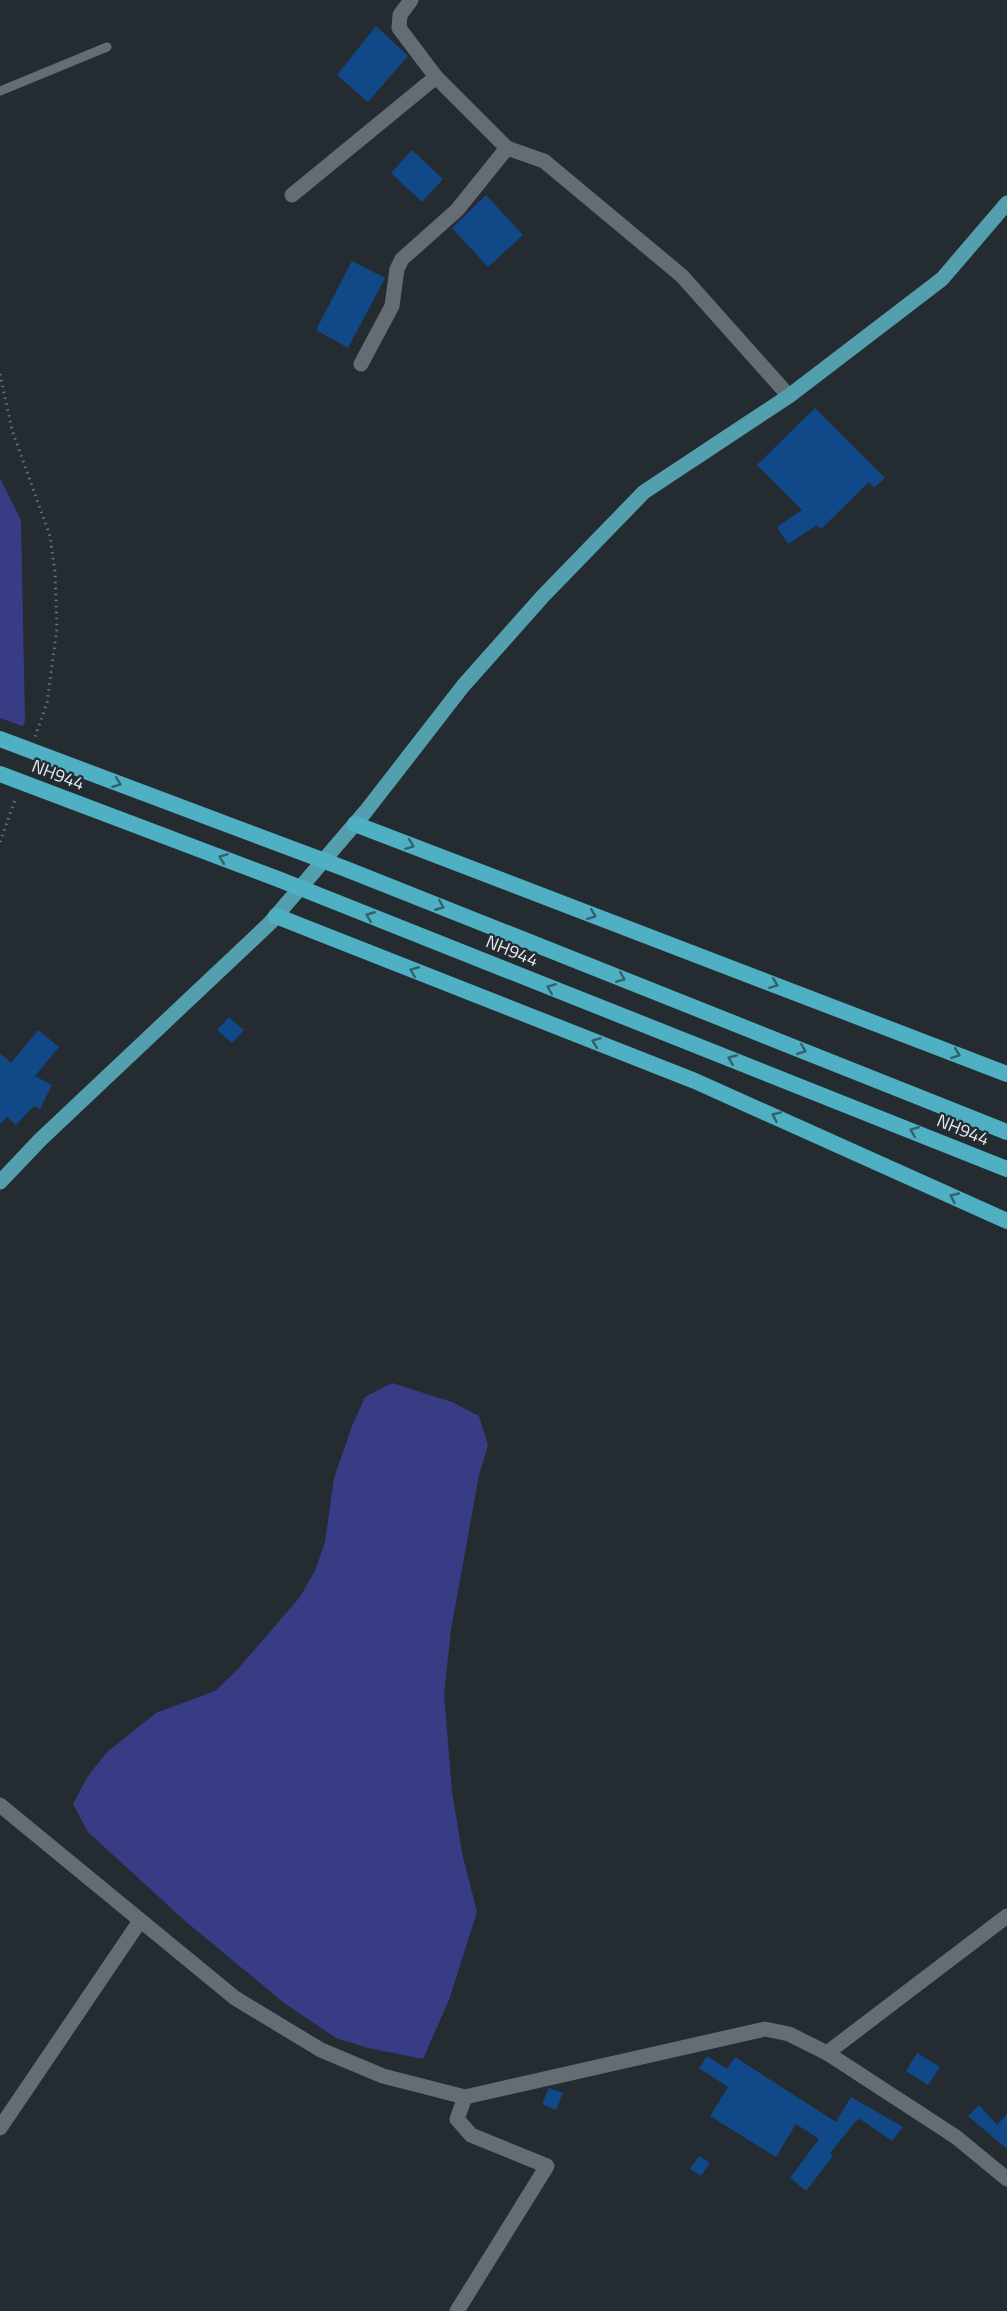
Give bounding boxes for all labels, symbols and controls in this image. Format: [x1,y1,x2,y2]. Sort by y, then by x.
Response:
street label: NH944 [28,752,88,797]
one-way arrow [111,775,122,788]
one-way arrow [404,838,415,850]
one-way arrow [219,853,230,865]
one-way arrow [433,899,444,911]
one-way arrow [586,908,597,920]
one-way arrow [365,910,376,923]
street label: NH944 [482,928,543,973]
one-way arrow [410,966,421,978]
one-way arrow [614,971,625,983]
one-way arrow [768,977,779,990]
one-way arrow [546,982,557,995]
one-way arrow [591,1037,602,1049]
one-way arrow [796,1043,806,1056]
one-way arrow [950,1047,961,1059]
one-way arrow [728,1054,738,1067]
street label: NH944 [933,1107,994,1152]
one-way arrow [772,1111,783,1123]
one-way arrow [909,1126,919,1139]
one-way arrow [949,1192,960,1204]

